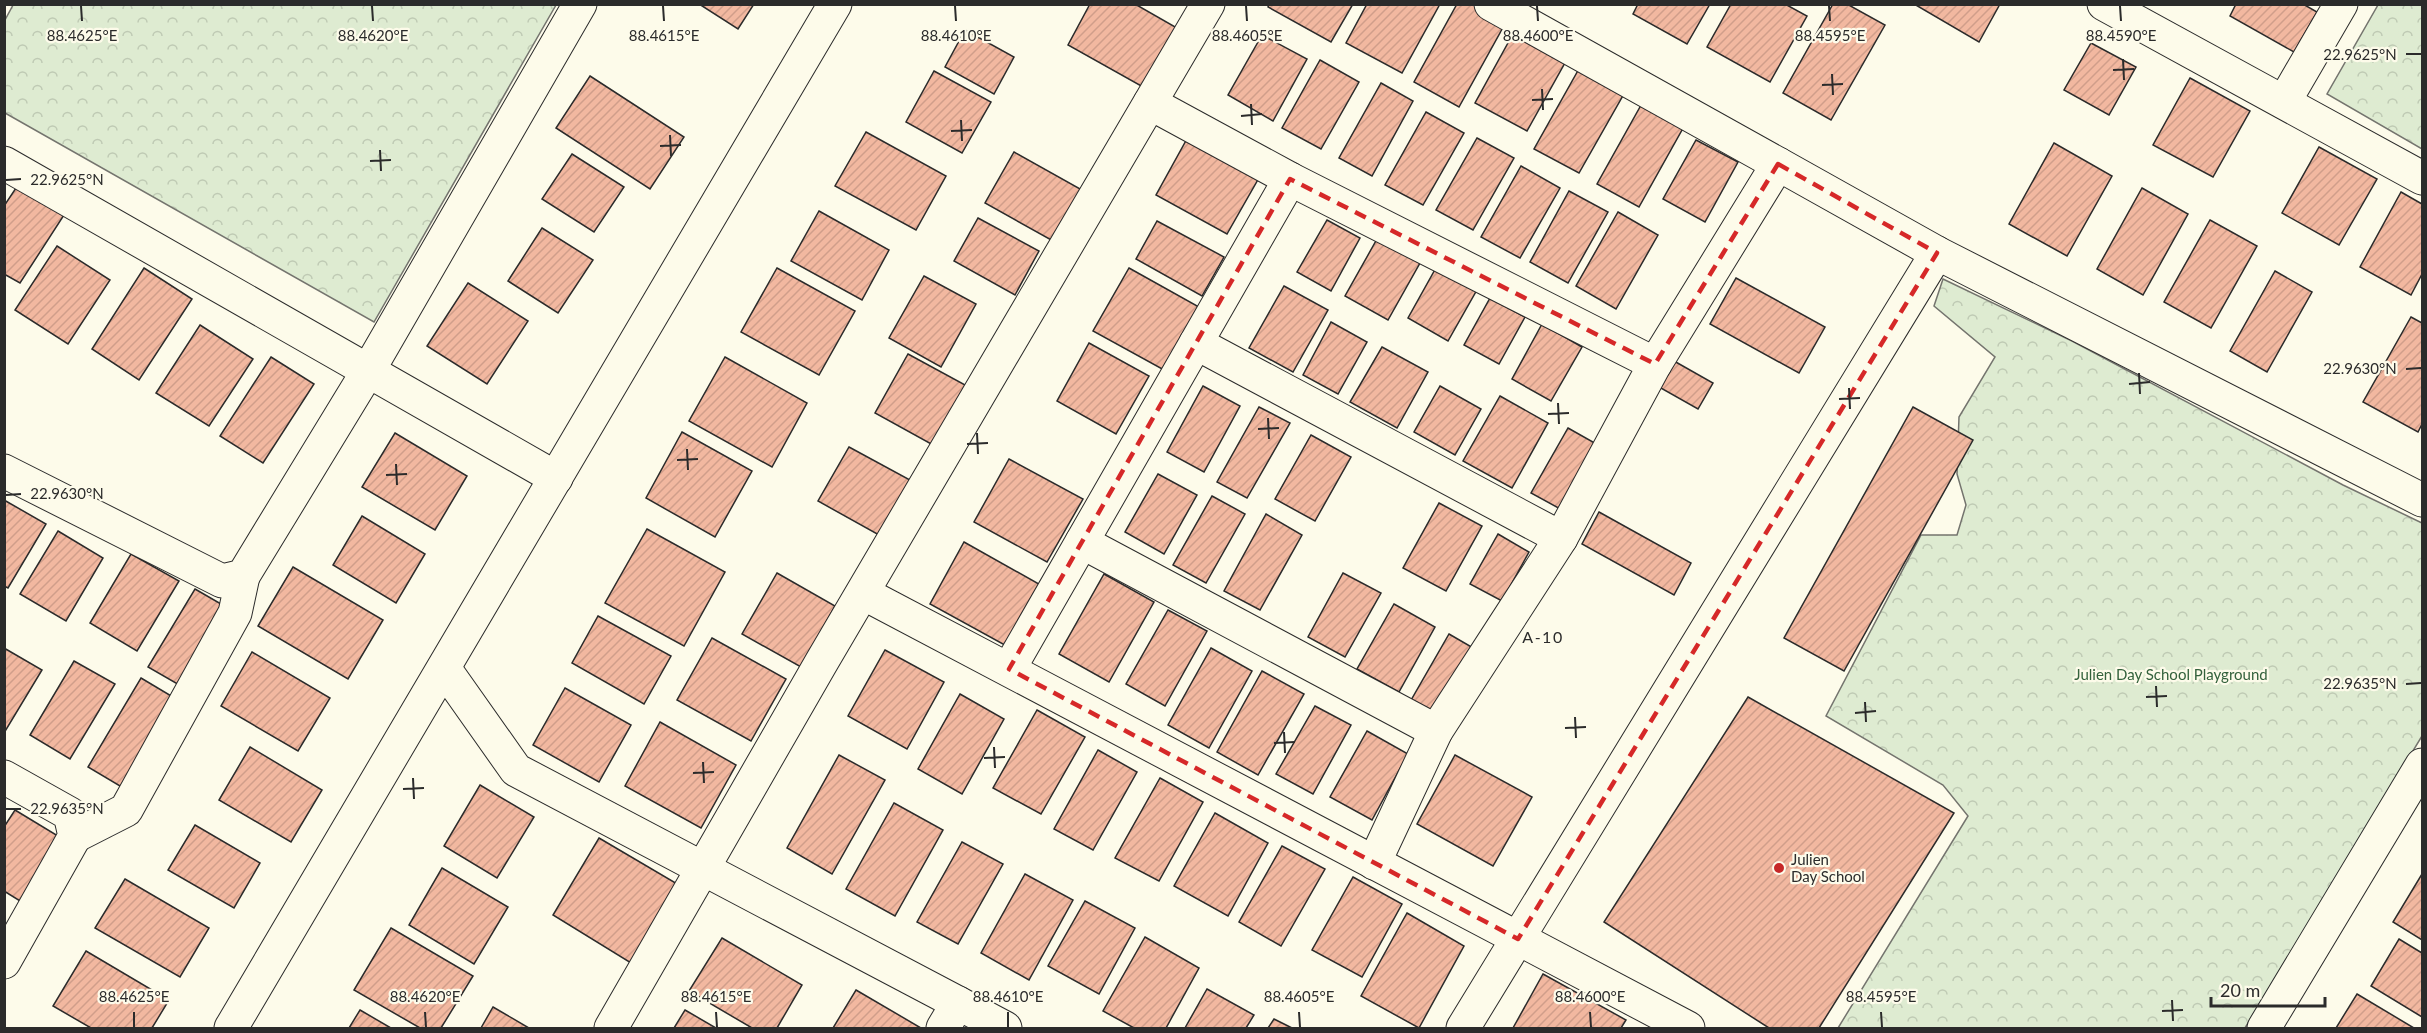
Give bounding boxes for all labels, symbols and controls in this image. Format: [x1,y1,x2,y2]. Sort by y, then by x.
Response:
text: 88.4625°E [47,26,117,44]
text: 88.4620°E [338,26,408,44]
text: 88.4615°E [629,26,699,44]
text: 88.4610°E [921,26,991,44]
text: 88.4605°E [1212,26,1282,44]
text: 88.4600°E [1503,26,1573,44]
text: 88.4595°E [1795,26,1865,44]
text: 88.4590°E [2086,26,2156,44]
text: 22.9625°N [2323,45,2397,63]
text: 22.9625°N [30,170,104,188]
text: 22.9630°N [2323,359,2397,377]
text: 22.9630°N [30,484,104,502]
district label: A-10 [1522,627,1564,646]
park label: Julien Day School Playground [2074,665,2268,683]
text: 22.9635°N [2323,674,2397,692]
text: 22.9635°N [30,799,104,817]
place label: Julien Day School [1791,850,1865,885]
marker: Julien Day School [1772,861,1786,875]
scale bar [2211,970,2325,1008]
text: 20 m [2220,979,2260,1001]
text: 88.4625°E [99,987,169,1005]
text: 88.4620°E [390,987,460,1005]
text: 88.4615°E [681,987,751,1005]
text: 88.4610°E [973,987,1043,1005]
text: 88.4605°E [1264,987,1334,1005]
text: 88.4600°E [1555,987,1625,1005]
text: 88.4595°E [1846,987,1916,1005]

